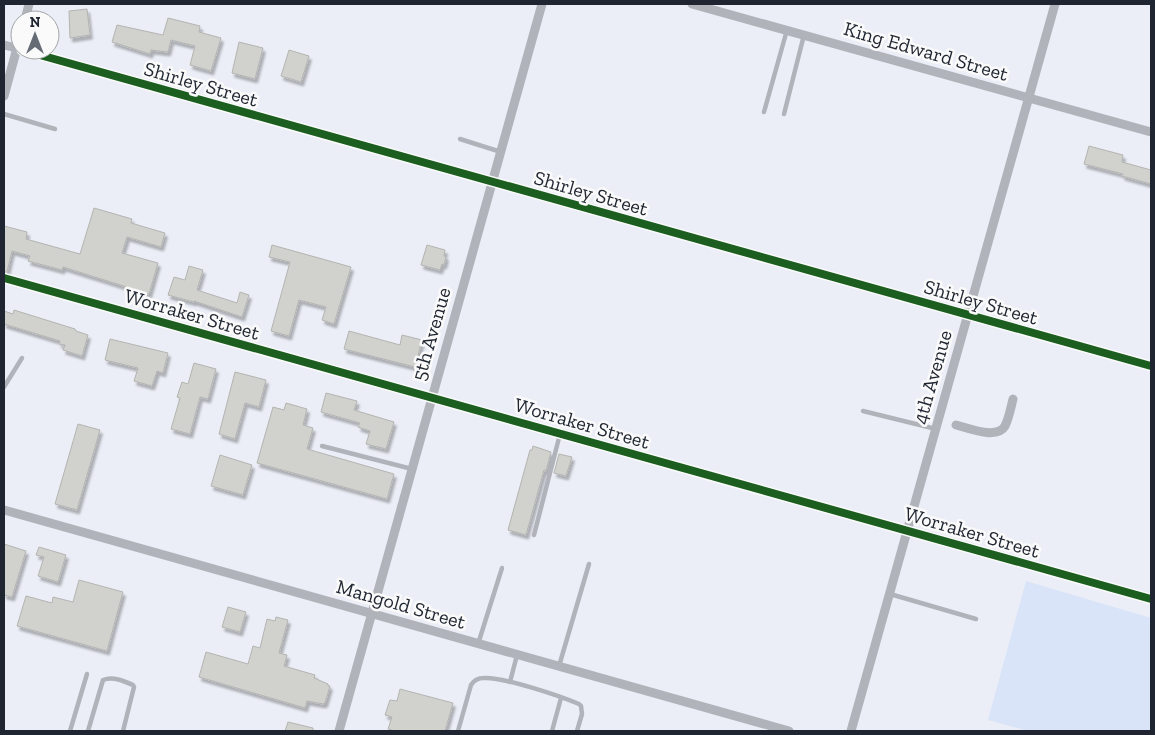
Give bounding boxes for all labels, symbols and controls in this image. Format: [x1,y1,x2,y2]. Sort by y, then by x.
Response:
north arrow [10,10,60,60]
text: N [30,14,41,31]
street label: King Edward Street [841,16,1011,86]
street label: Shirley Street [141,56,261,112]
street label: Shirley Street [531,165,651,221]
street label: Shirley Street [921,274,1041,330]
street label: Worraker Street [122,283,263,345]
street label: 5th Avenue [406,285,456,383]
street label: 4th Avenue [907,327,957,427]
street label: Worraker Street [512,392,653,454]
street label: Worraker Street [902,501,1043,563]
street label: Mangold Street [334,574,469,634]

